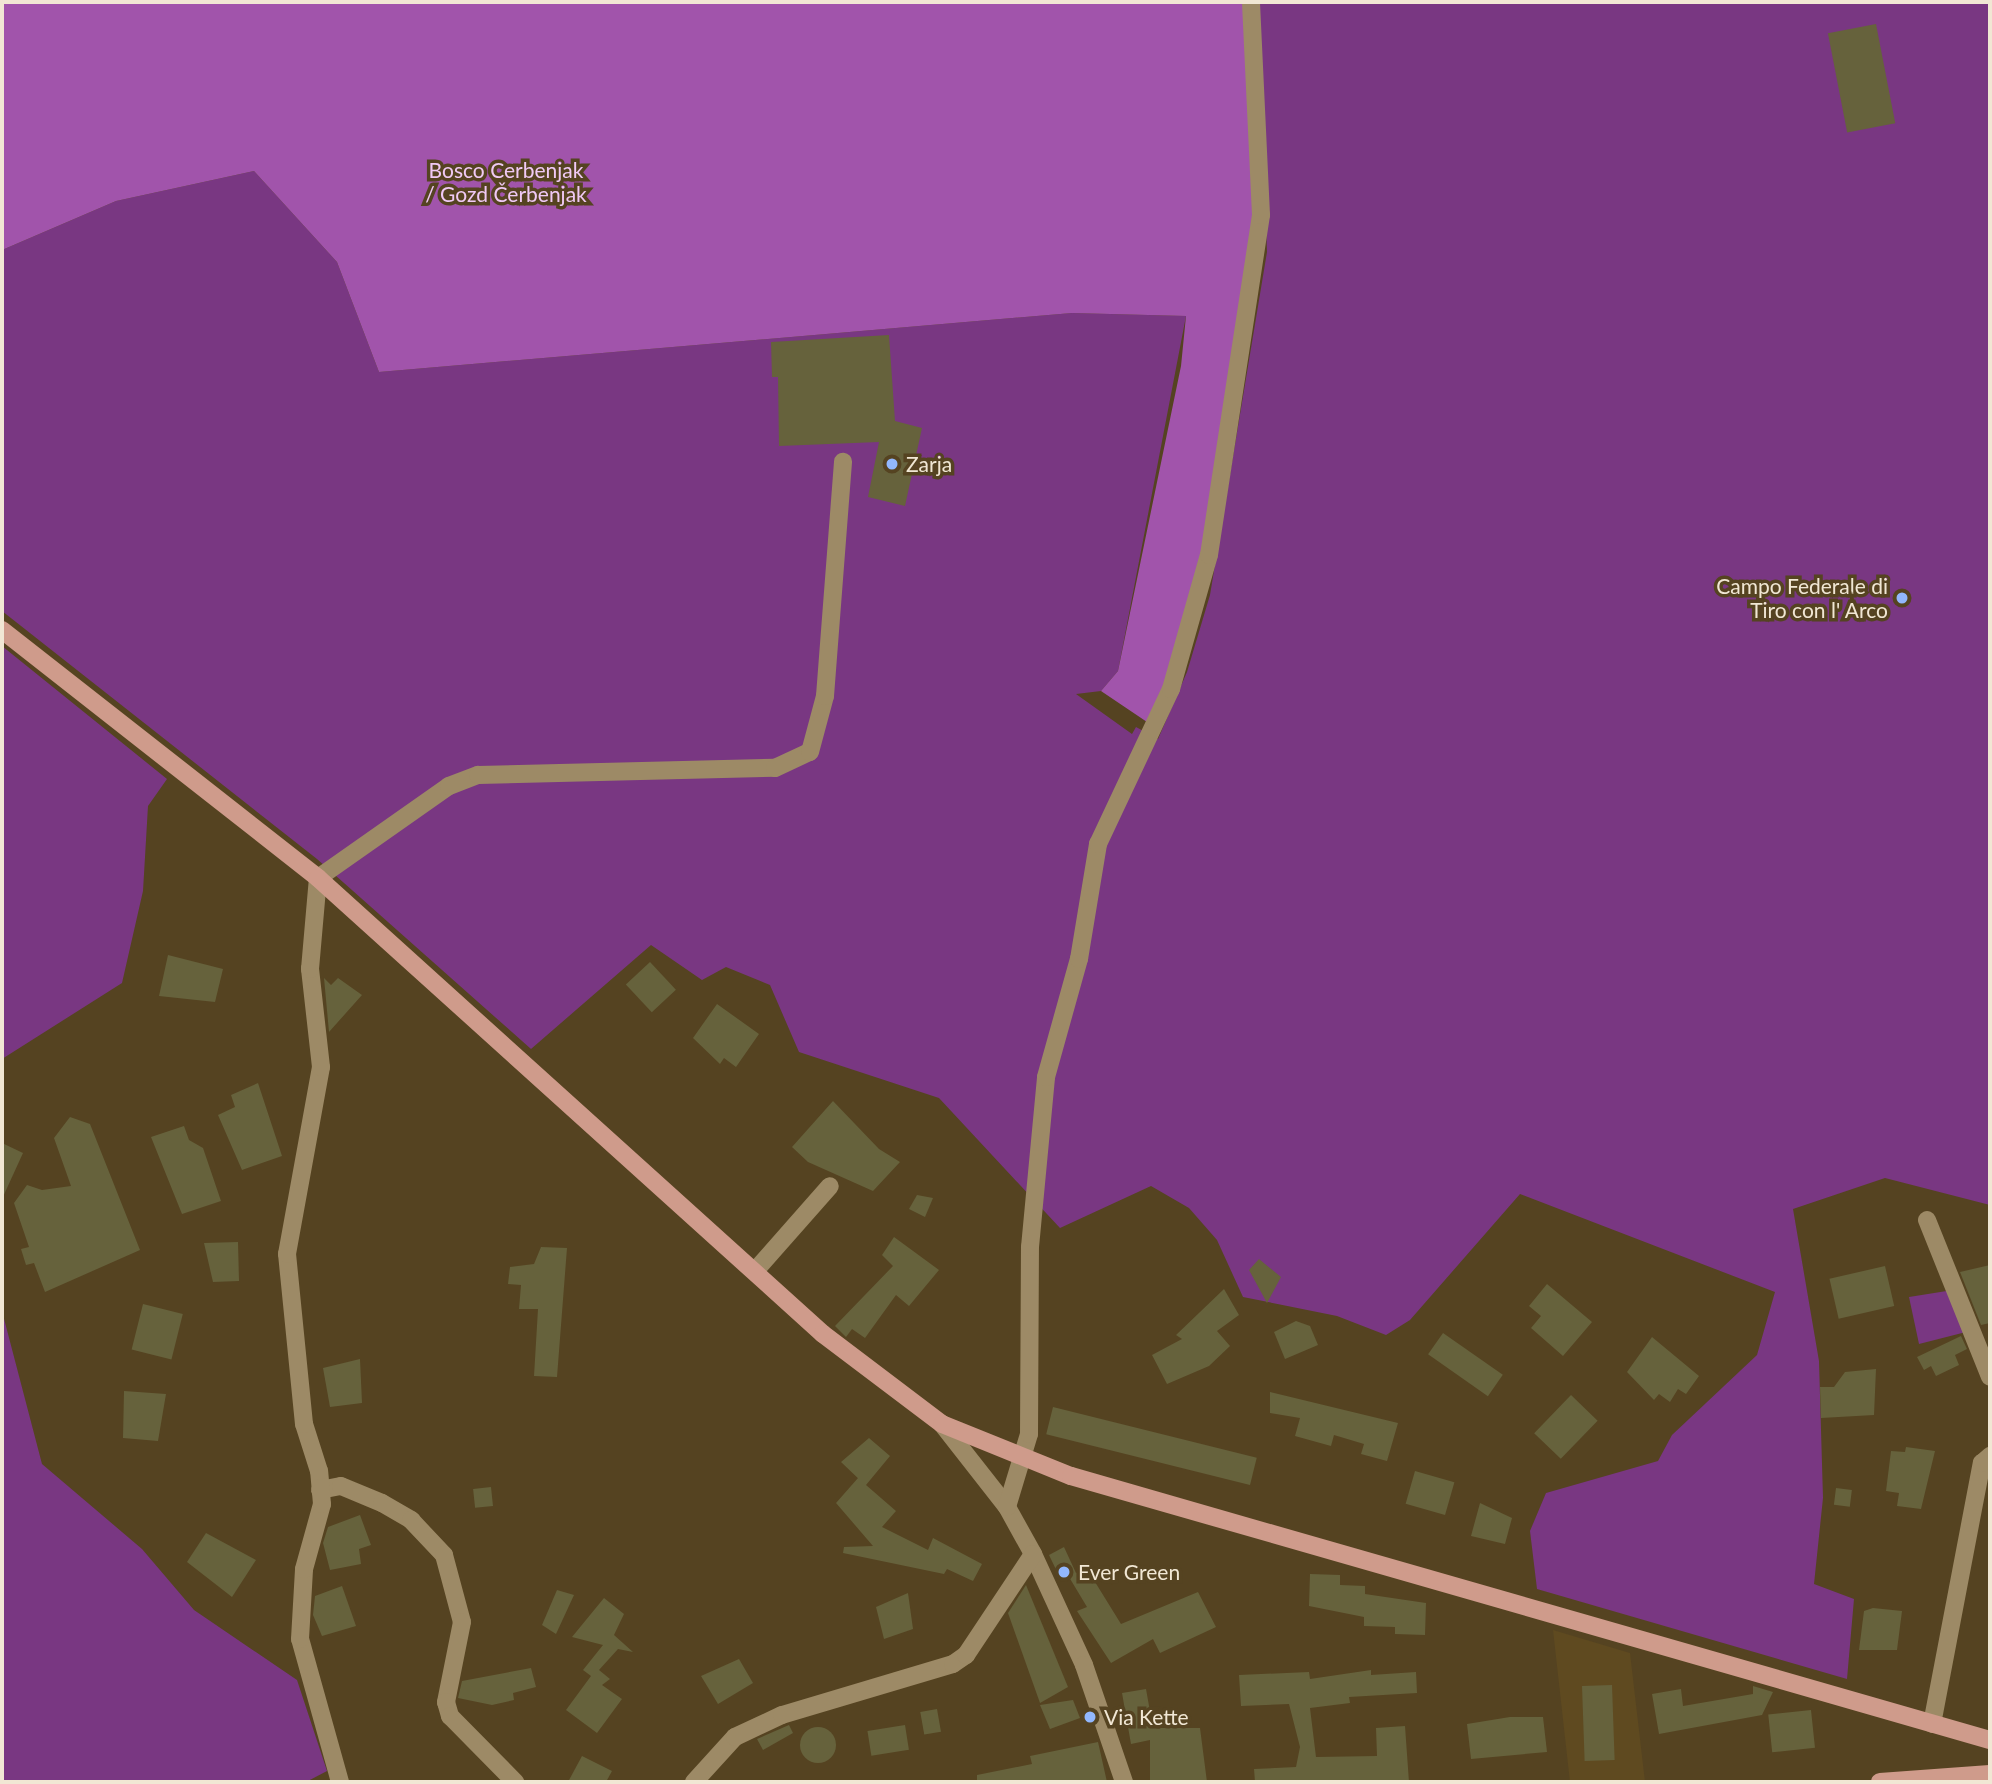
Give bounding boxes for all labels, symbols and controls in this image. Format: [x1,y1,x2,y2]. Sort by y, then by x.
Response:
park label: Bosco Cerbenjak / Gozd Čerbenjak [425,157,587,207]
place label: Zarja [906,451,952,477]
marker: Zarja [884,456,900,472]
place label: Campo Federale di Tiro con l' Arco [1716,573,1888,623]
marker: Campo Federale di Tiro con l' Arco [1894,590,1910,606]
place label: Ever Green [1078,1559,1181,1585]
marker: Ever Green [1056,1564,1072,1580]
place label: Via Kette [1104,1704,1189,1730]
marker: Via Kette [1082,1709,1098,1725]

